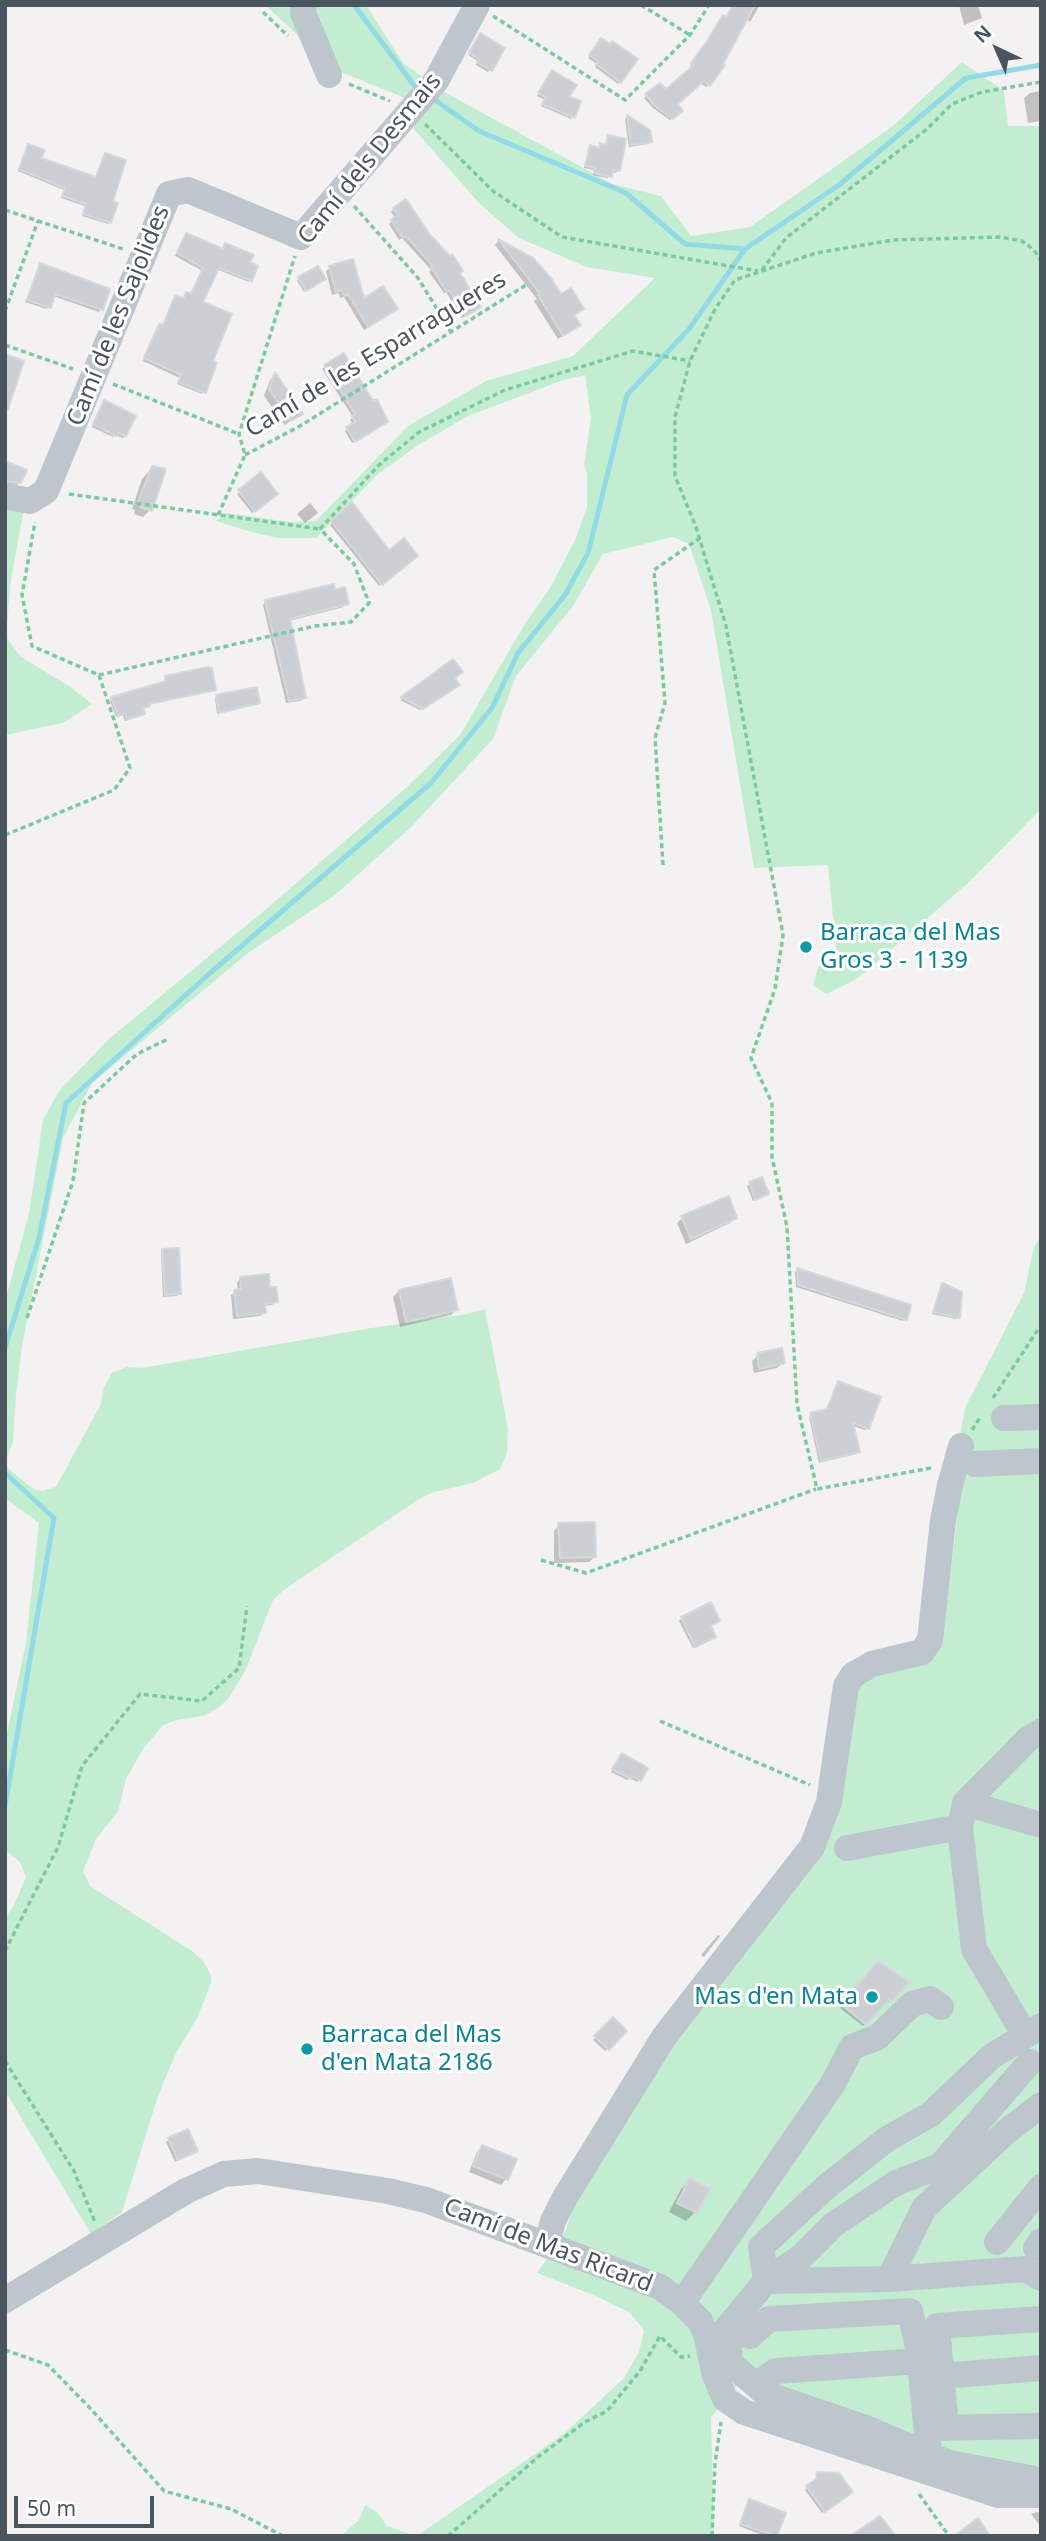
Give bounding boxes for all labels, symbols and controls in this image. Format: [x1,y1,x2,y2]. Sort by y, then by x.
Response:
north arrow [962,14,1032,84]
text: N [968,19,997,49]
street label: Camí dels Desmais [292,68,448,250]
street label: Camí de les Sajolides [62,202,176,430]
street label: Camí de les Esparragueres [240,266,512,444]
place label: Barraca del Mas Gros 3 - 1139 [820,919,1001,975]
marker: Barraca del Mas Gros 3 - 1139 [798,939,814,955]
place label: Mas d'en Mata [694,1983,858,2011]
marker: Mas d'en Mata [864,1989,880,2005]
place label: Barraca del Mas d'en Mata 2186 [321,2021,502,2077]
marker: Barraca del Mas d'en Mata 2186 [299,2041,315,2057]
street label: Camí de Mas Ricard [440,2193,656,2299]
scale bar [18,2482,158,2526]
text: 50 m [27,2494,76,2522]

